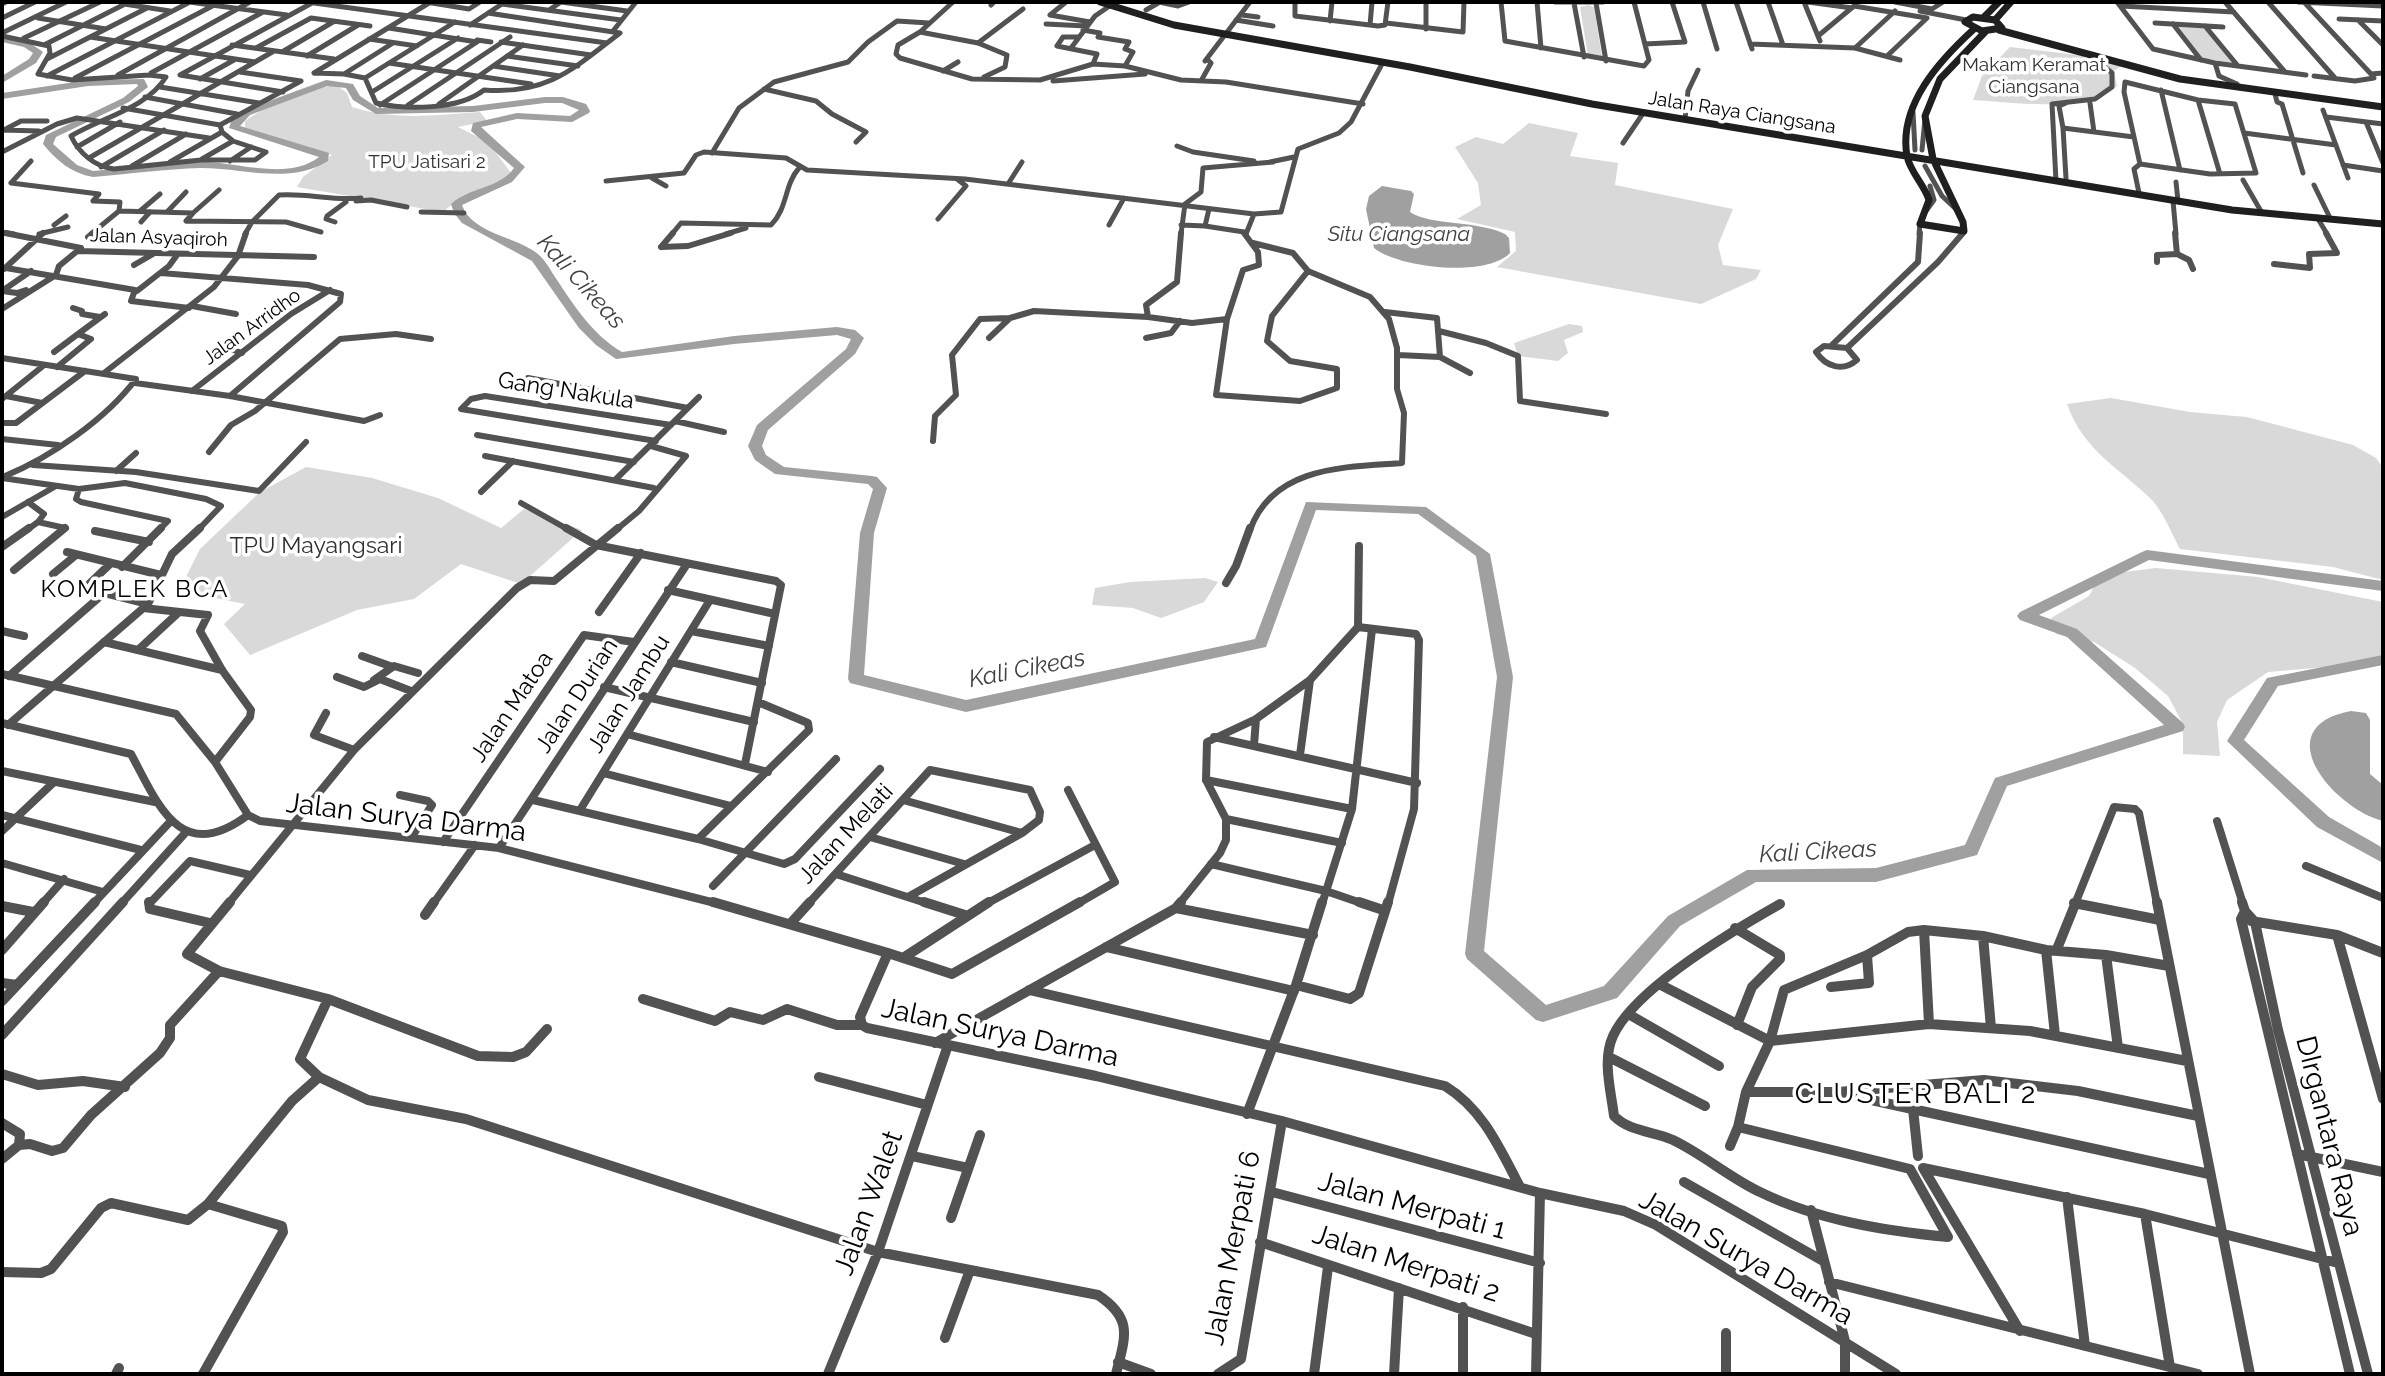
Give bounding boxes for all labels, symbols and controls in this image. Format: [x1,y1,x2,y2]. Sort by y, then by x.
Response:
park label: Makam Keramat Ciangsana [1962,54,2106,98]
street label: Jalan Raya Ciangsana [1647,87,1837,139]
park label: TPU Jatisari 2 [368,151,486,173]
water label: Situ Ciangsana [1328,222,1470,248]
street label: Jalan Asyaqiroh [90,224,228,252]
water label: Kali Cikeas [531,229,631,335]
street label: Jalan Arridho [199,284,305,370]
street label: Gang Nakula [496,367,636,415]
park label: TPU Mayangsari [230,532,402,560]
district label: KOMPLEK BCA [42,576,228,604]
street label: Jalan Jambu [582,630,676,758]
street label: Jalan Durian [530,634,624,758]
water label: Kali Cikeas [966,644,1088,694]
street label: Jalan Matoa [465,646,559,768]
street label: Jalan Melati [793,778,899,890]
street label: Jalan Surya Darma [284,787,528,849]
water label: Kali Cikeas [1758,835,1878,869]
street label: Jalan Surya Darma [878,991,1122,1075]
street label: DIrgantara Raya [2288,1033,2370,1239]
district label: CLUSTER BALI 2 [1797,1078,2035,1112]
street label: Jalan Walet [827,1126,911,1280]
street label: Jalan Merpati 6 [1198,1148,1268,1348]
street label: Jalan Merpati 1 [1315,1165,1509,1247]
street label: Jalan Surya Darma [1633,1183,1859,1333]
street label: Jalan Merpati 2 [1308,1218,1504,1310]

